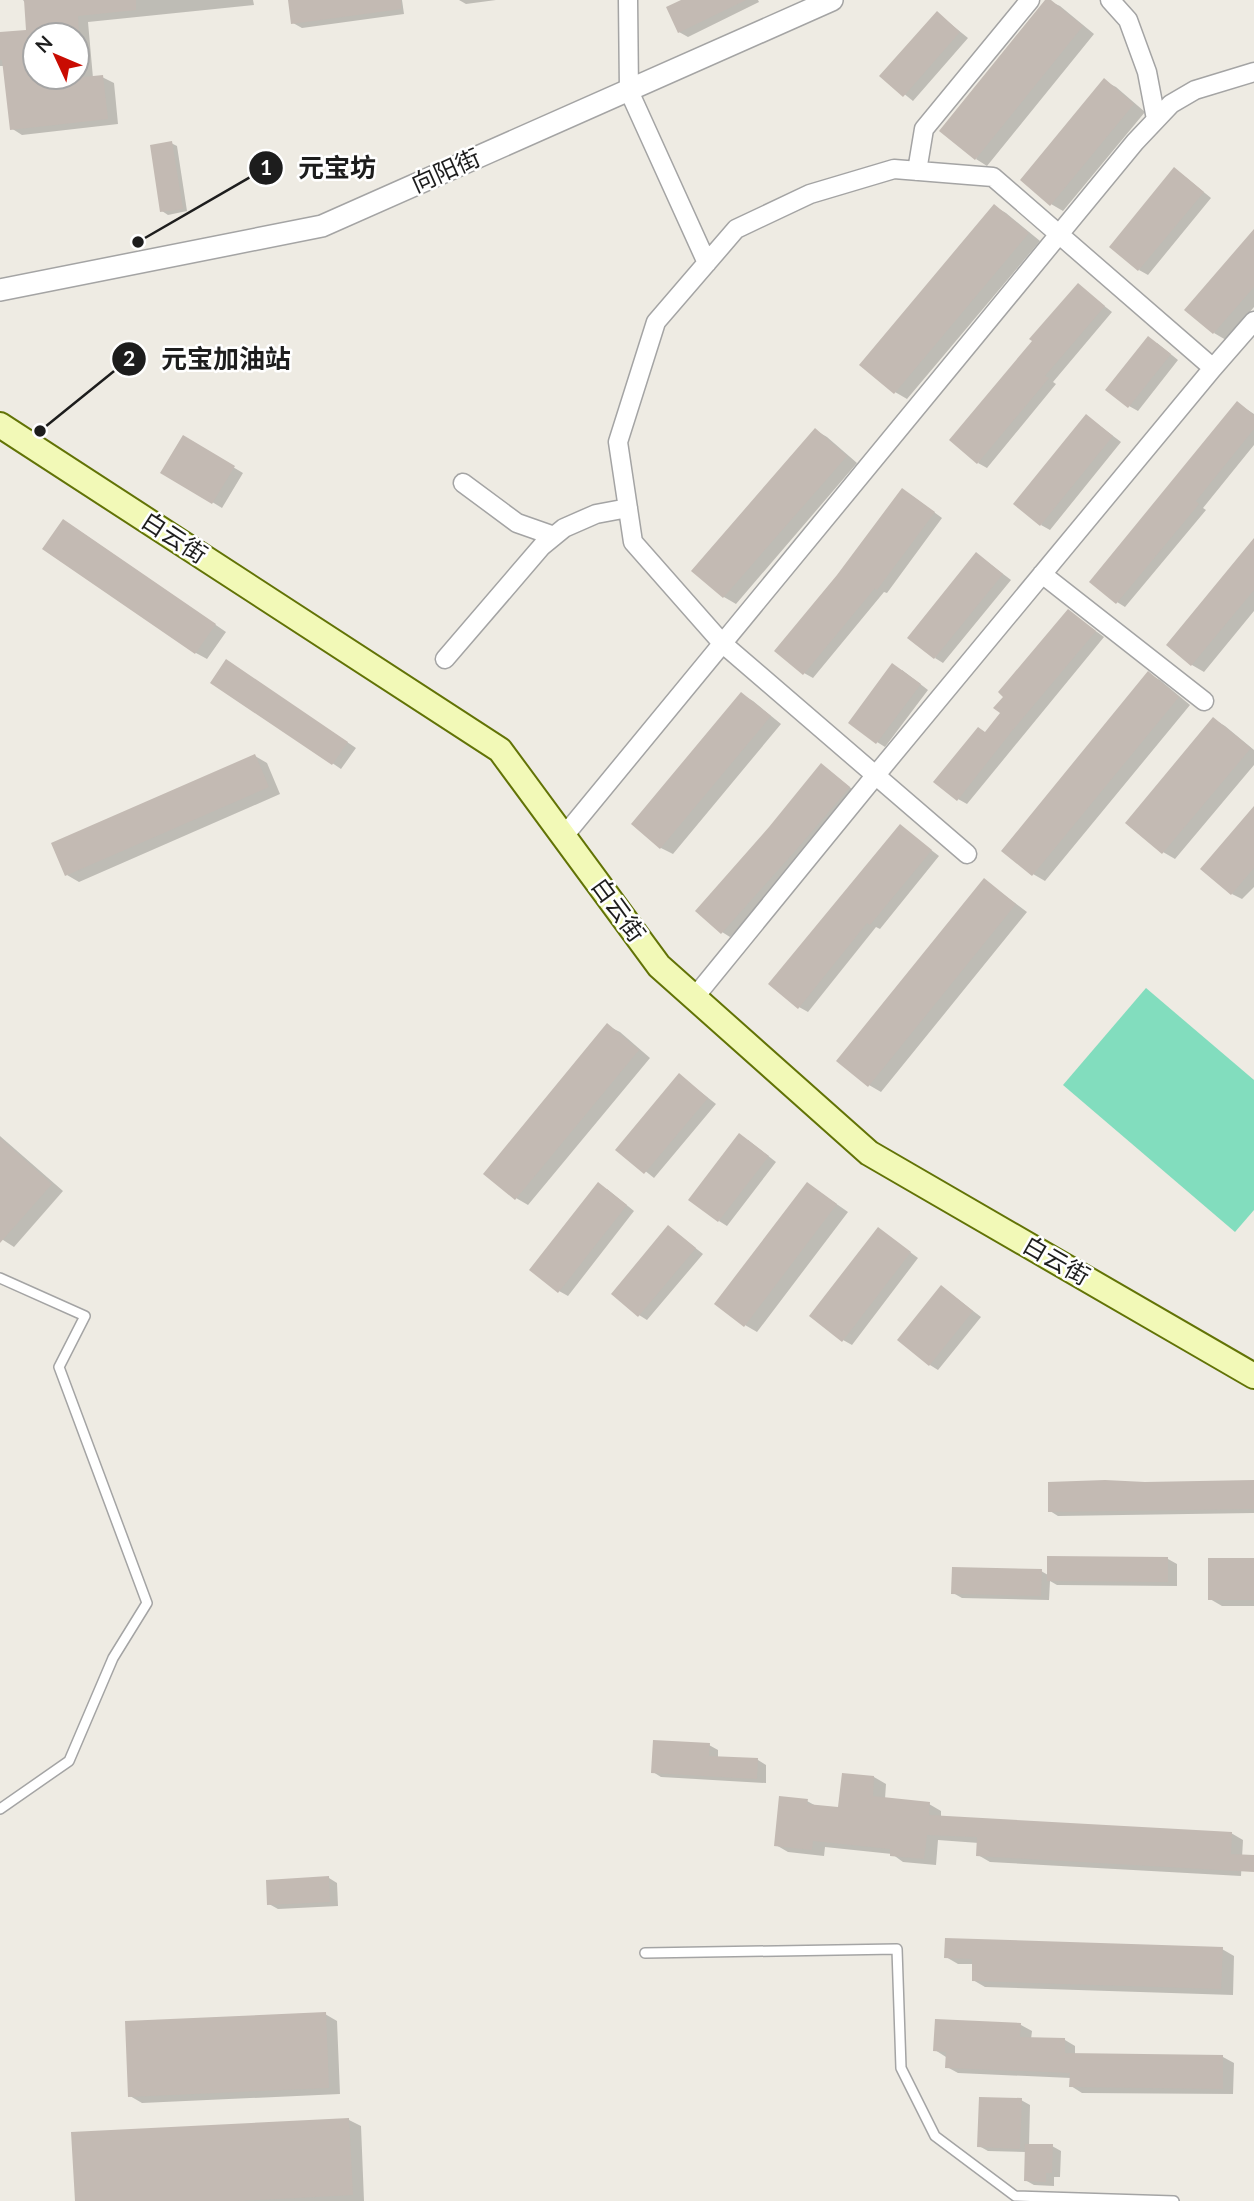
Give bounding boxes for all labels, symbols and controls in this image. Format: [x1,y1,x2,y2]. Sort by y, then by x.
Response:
north arrow [21,21,91,91]
text: N [30,31,57,57]
street label: 向阳街 [407,142,484,198]
callout: 元宝坊 [249,144,390,191]
text: 元宝坊 [298,151,376,183]
text: 1 [260,154,272,179]
callout: 元宝加油站 [112,335,305,382]
text: 元宝加油站 [161,342,291,374]
text: 2 [123,345,135,370]
street label: 白云街 [137,505,213,569]
street label: 白云街 [586,871,652,947]
street label: 白云街 [1018,1229,1095,1290]

